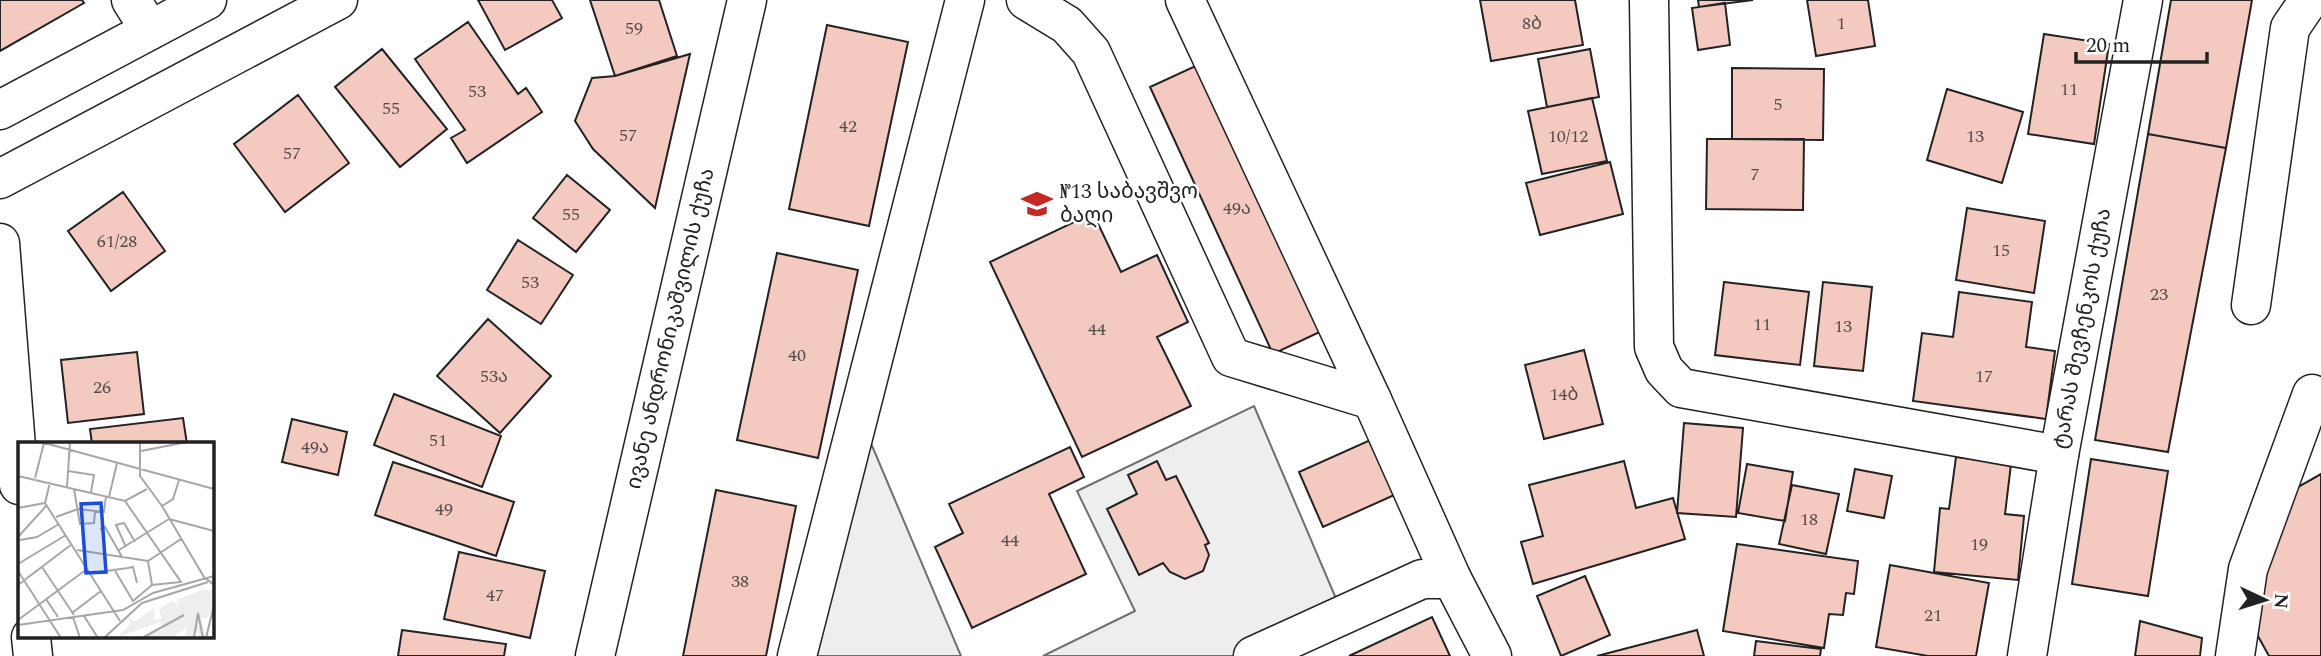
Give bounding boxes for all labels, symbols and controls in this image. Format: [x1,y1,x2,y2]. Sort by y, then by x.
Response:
house number: 8ბ [1522,10,1542,37]
house number: 1 [1837,10,1846,37]
house number: 59 [625,15,643,42]
scale bar [2076,21,2207,65]
text: 20 m [2086,30,2130,62]
house number: 11 [2060,76,2078,103]
house number: 53 [468,78,486,105]
house number: 5 [1774,91,1783,118]
house number: 55 [382,95,400,122]
house number: 42 [839,113,857,140]
house number: 57 [619,122,637,149]
house number: 10/12 [1548,123,1588,150]
house number: 13 [1966,123,1984,150]
house number: 57 [283,140,301,167]
house number: 7 [1751,161,1760,188]
street label: ივანე ანდრონიკაშვილის ქუჩა [618,165,723,492]
place label: №13 საბავშვო ბაღი [1060,176,1198,232]
school or university icon: №13 საბავშვო ბაღი [1020,187,1054,221]
house number: 49ა [1223,195,1251,222]
house number: 55 [562,201,580,228]
street label: ტარას შევჩენკოს ქუჩა [2044,206,2120,452]
house number: 61/28 [97,228,137,255]
house number: 15 [1992,237,2010,264]
house number: 53 [521,269,539,296]
house number: 23 [2150,281,2168,308]
house number: 11 [1753,311,1771,338]
house number: 13 [1834,313,1852,340]
house number: 44 [1088,316,1106,343]
house number: 40 [788,342,806,369]
house number: 53ა [480,363,508,390]
house number: 17 [1975,363,1993,390]
house number: 26 [93,374,111,401]
house number: 14ბ [1550,381,1578,408]
house number: 51 [429,427,447,454]
house number: 49ა [301,434,329,461]
inset map [18,442,214,638]
house number: 49 [435,496,453,523]
house number: 18 [1800,506,1818,533]
house number: 44 [1001,527,1019,554]
house number: 19 [1970,531,1988,558]
north arrow [2230,565,2300,635]
house number: 38 [731,568,749,595]
house number: 47 [486,582,504,609]
text: N [2265,592,2295,610]
house number: 21 [1924,602,1942,629]

